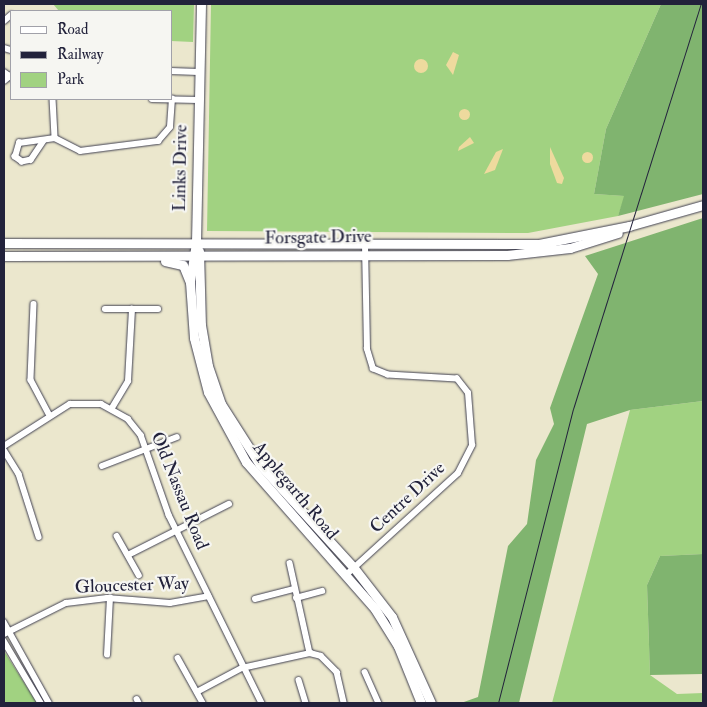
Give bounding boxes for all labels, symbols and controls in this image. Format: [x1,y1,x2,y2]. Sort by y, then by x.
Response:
legend [10,10,172,100]
text: Road [57,20,88,39]
text: Railway [57,45,103,64]
text: Park [57,70,84,89]
street label: Links Drive [169,124,193,212]
street label: Forsgate Drive [264,226,372,250]
street label: Old Nassau Road [146,429,212,553]
street label: Applegarth Road [248,438,342,544]
street label: Centre Drive [366,458,450,538]
street label: Gloucester Way [74,573,190,599]

